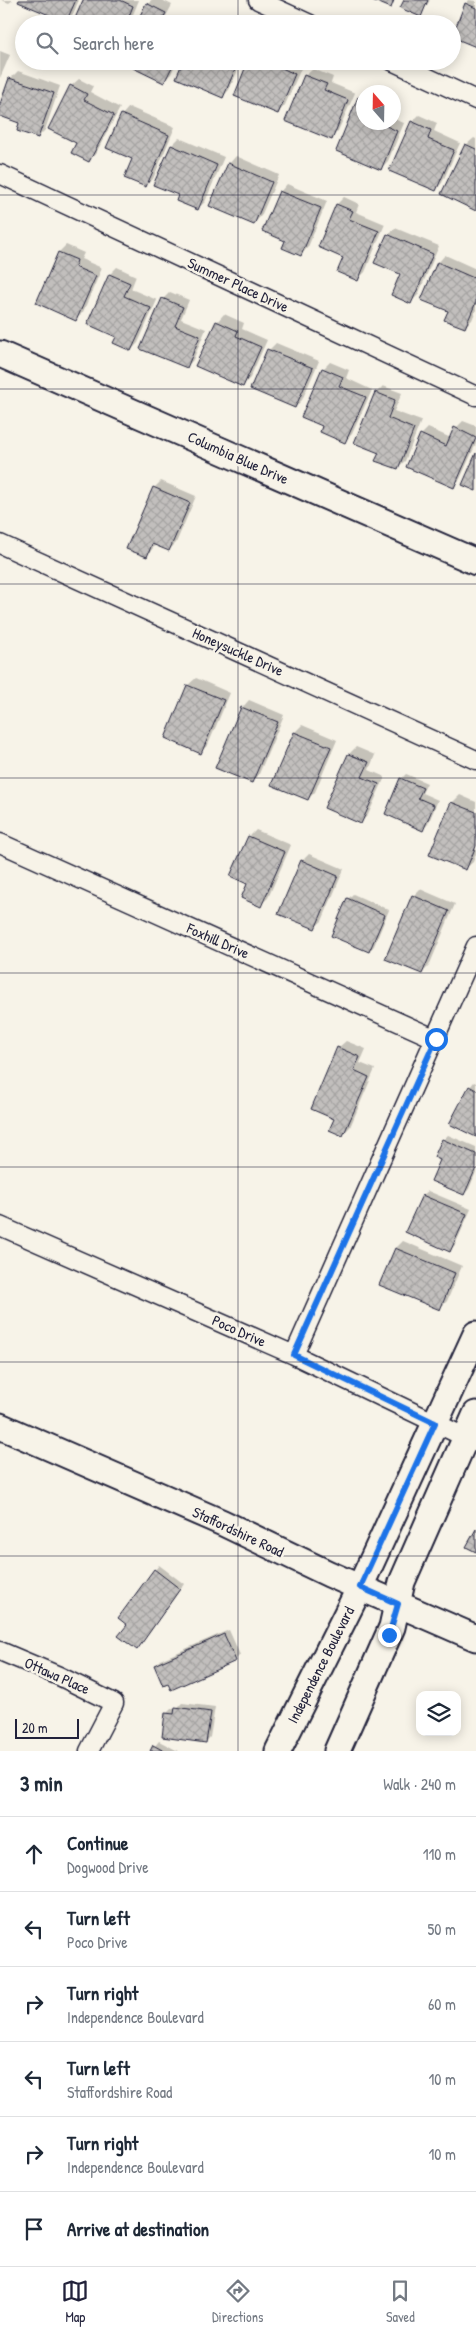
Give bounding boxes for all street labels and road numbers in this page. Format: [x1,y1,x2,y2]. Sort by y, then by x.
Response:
street label: Summer Place Drive [184,252,292,317]
street label: Columbia Blue Drive [184,426,292,489]
street label: Honeysuckle Drive [189,622,287,681]
street label: Foxhill Drive [183,917,253,964]
street label: Poco Drive [209,1309,269,1352]
street label: Staffordshire Road [189,1501,288,1562]
street label: Independence Boulevard [282,1603,359,1727]
street label: Ottawa Place [21,1652,93,1699]

